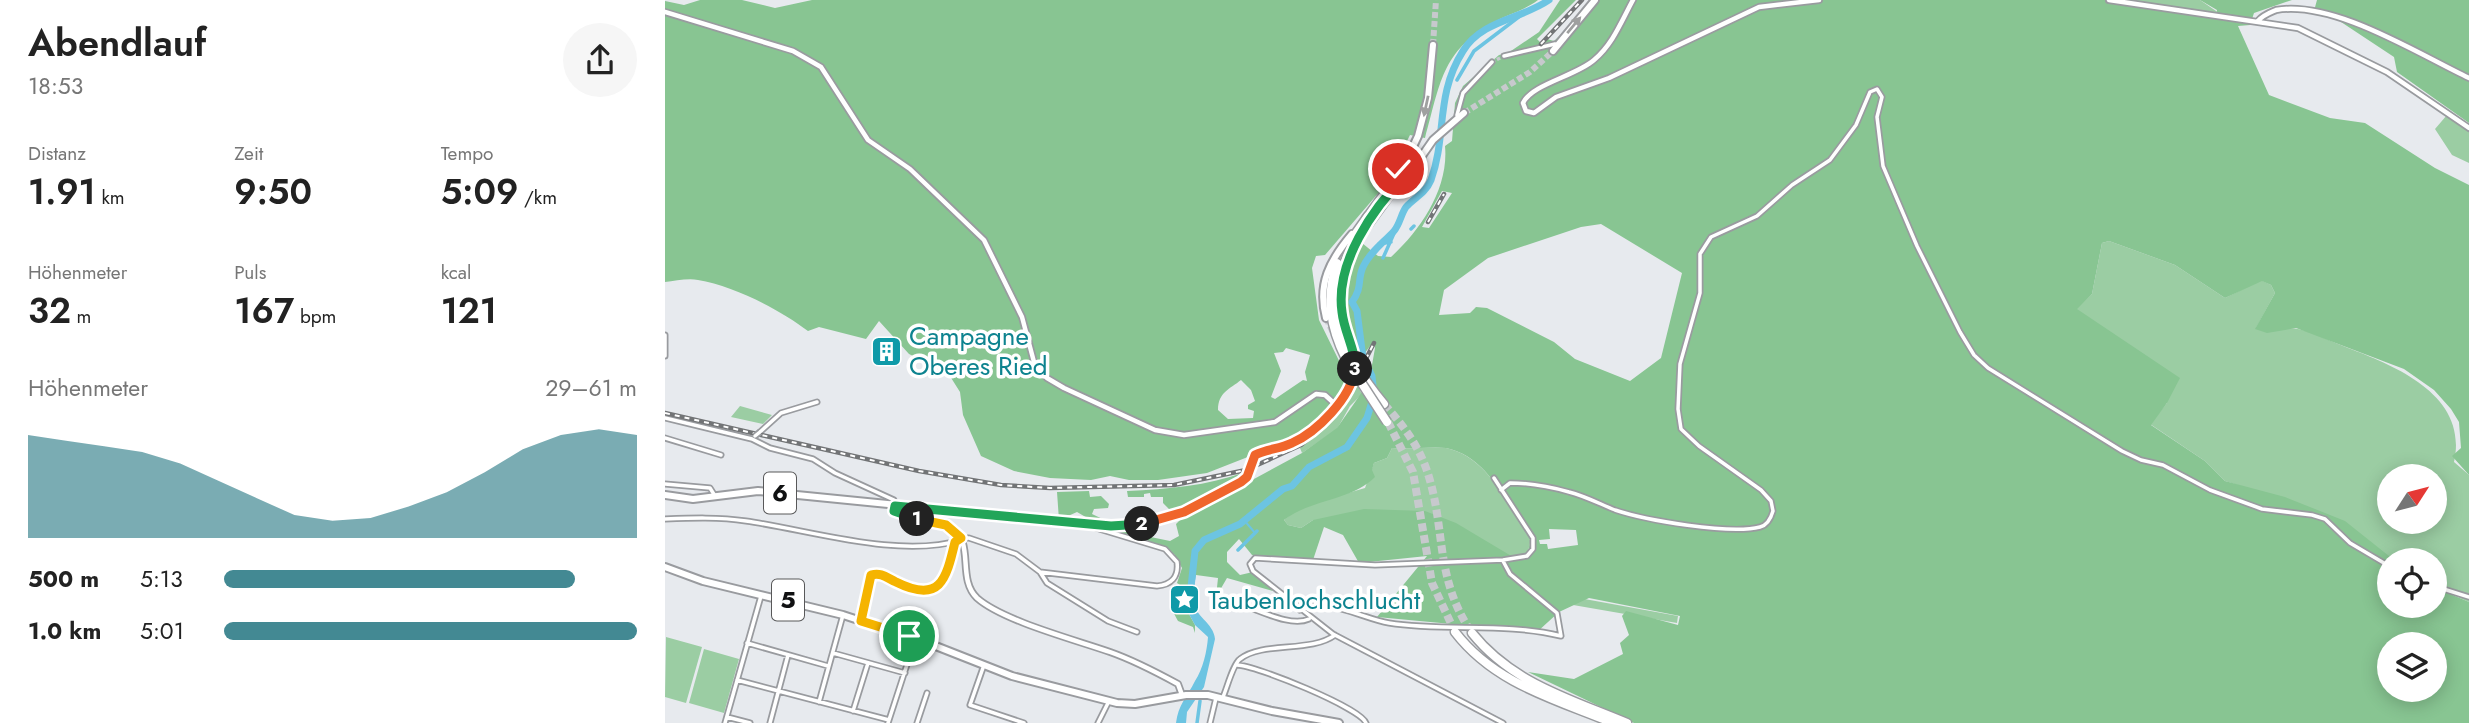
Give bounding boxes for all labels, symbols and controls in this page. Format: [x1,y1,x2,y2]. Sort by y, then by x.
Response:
text: Abendlauf [28,15,206,70]
one-way arrow [1566,17,1581,34]
button: share [563,23,637,97]
text: 18:53 [28,69,83,103]
one-way arrow [1421,95,1432,117]
pin [1368,139,1428,199]
text: Distanz [28,140,86,167]
text: Zeit [234,140,263,167]
text: Tempo [441,140,493,167]
icon: check [1379,150,1417,188]
text: 1.91 [28,167,96,217]
text: 9:50 [234,167,312,217]
text: 5:09 [441,167,518,217]
text: km [96,184,125,211]
text: /km [518,184,557,211]
text: Höhenmeter [28,259,127,286]
text: Puls [234,259,266,286]
text: kcal [441,259,471,286]
text: 32 [28,286,71,336]
text: 167 [234,286,294,336]
text: 121 [441,286,497,336]
text: m [71,303,91,330]
text: bpm [294,303,336,330]
place label: Campagne Oberes Ried [909,317,1047,385]
building icon: Campagne Oberes Ried [869,334,903,368]
pin: 3 [1337,352,1373,386]
text: 3 [1349,355,1360,382]
text: Höhenmeter [28,371,148,405]
text: 29–61 m [545,371,637,405]
north arrow [2377,464,2447,534]
map controls [2377,464,2447,702]
road number: 6 [764,472,796,514]
pin: 1 [899,502,935,536]
text: 1 [912,505,921,532]
pin: 2 [1125,506,1159,542]
text: 2 [1135,510,1148,537]
button: locate [2377,548,2447,618]
text: 500 m [28,562,99,596]
text: 5:13 [140,562,183,596]
road number: 5 [772,580,804,620]
place label: Taubenlochschlucht [1208,581,1421,619]
place icon: Taubenlochschlucht [1168,583,1202,617]
pin [879,606,939,666]
text: 1.0 km [28,614,101,648]
text: 5:01 [140,614,184,648]
icon: arrive [890,617,928,655]
button: layers [2377,632,2447,702]

